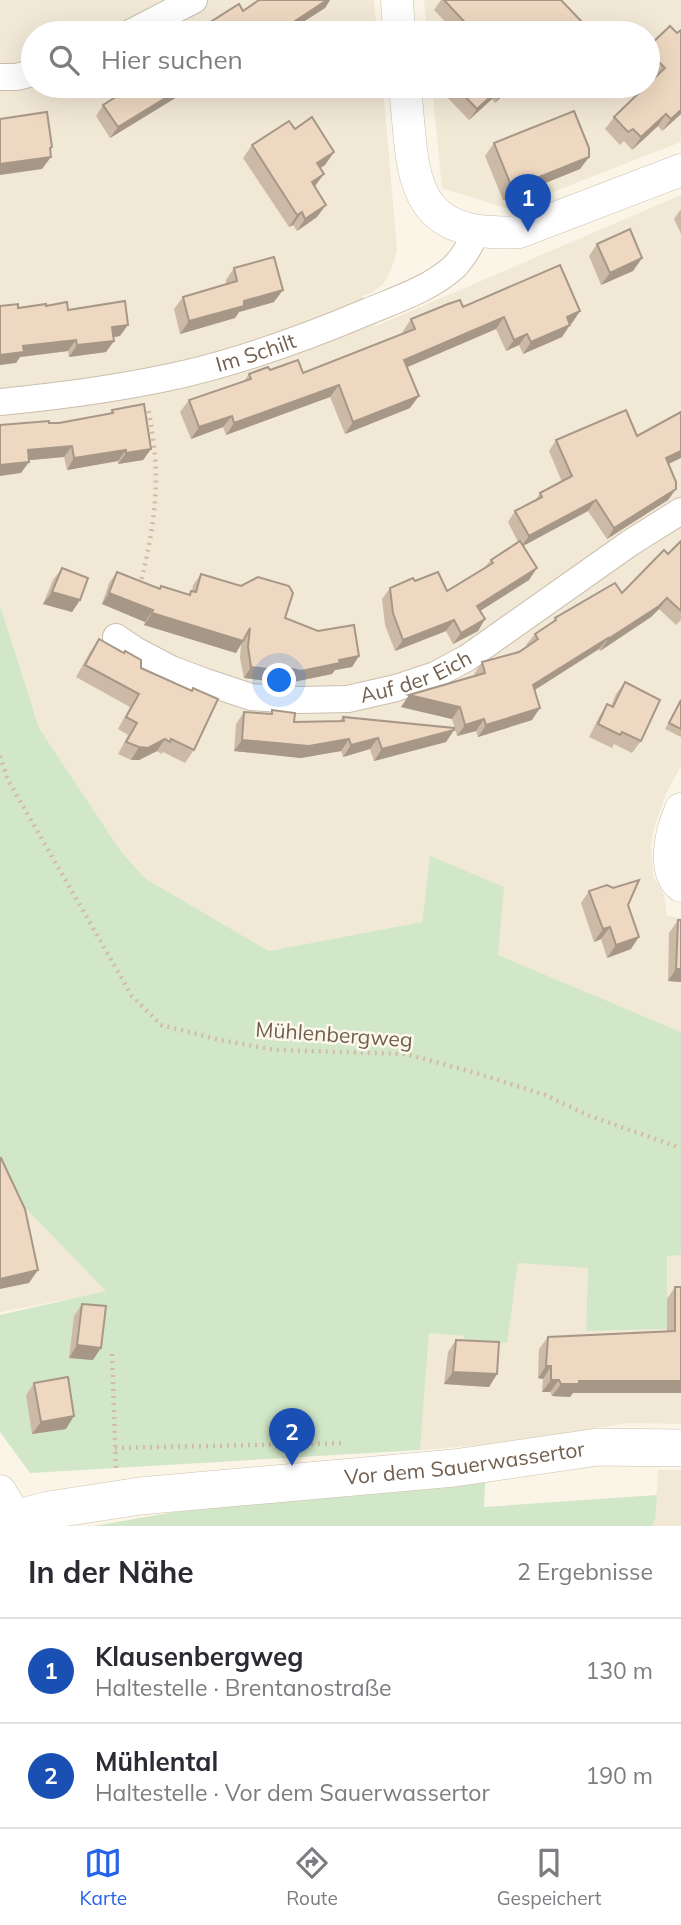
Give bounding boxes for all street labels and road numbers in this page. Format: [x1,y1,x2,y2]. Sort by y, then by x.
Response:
street label: Im Schilt [213,327,299,377]
street label: Auf der Eich [357,644,476,708]
street label: Mühlenbergweg [255,1016,414,1052]
street label: Vor dem Sauerwassertor [343,1435,587,1490]

